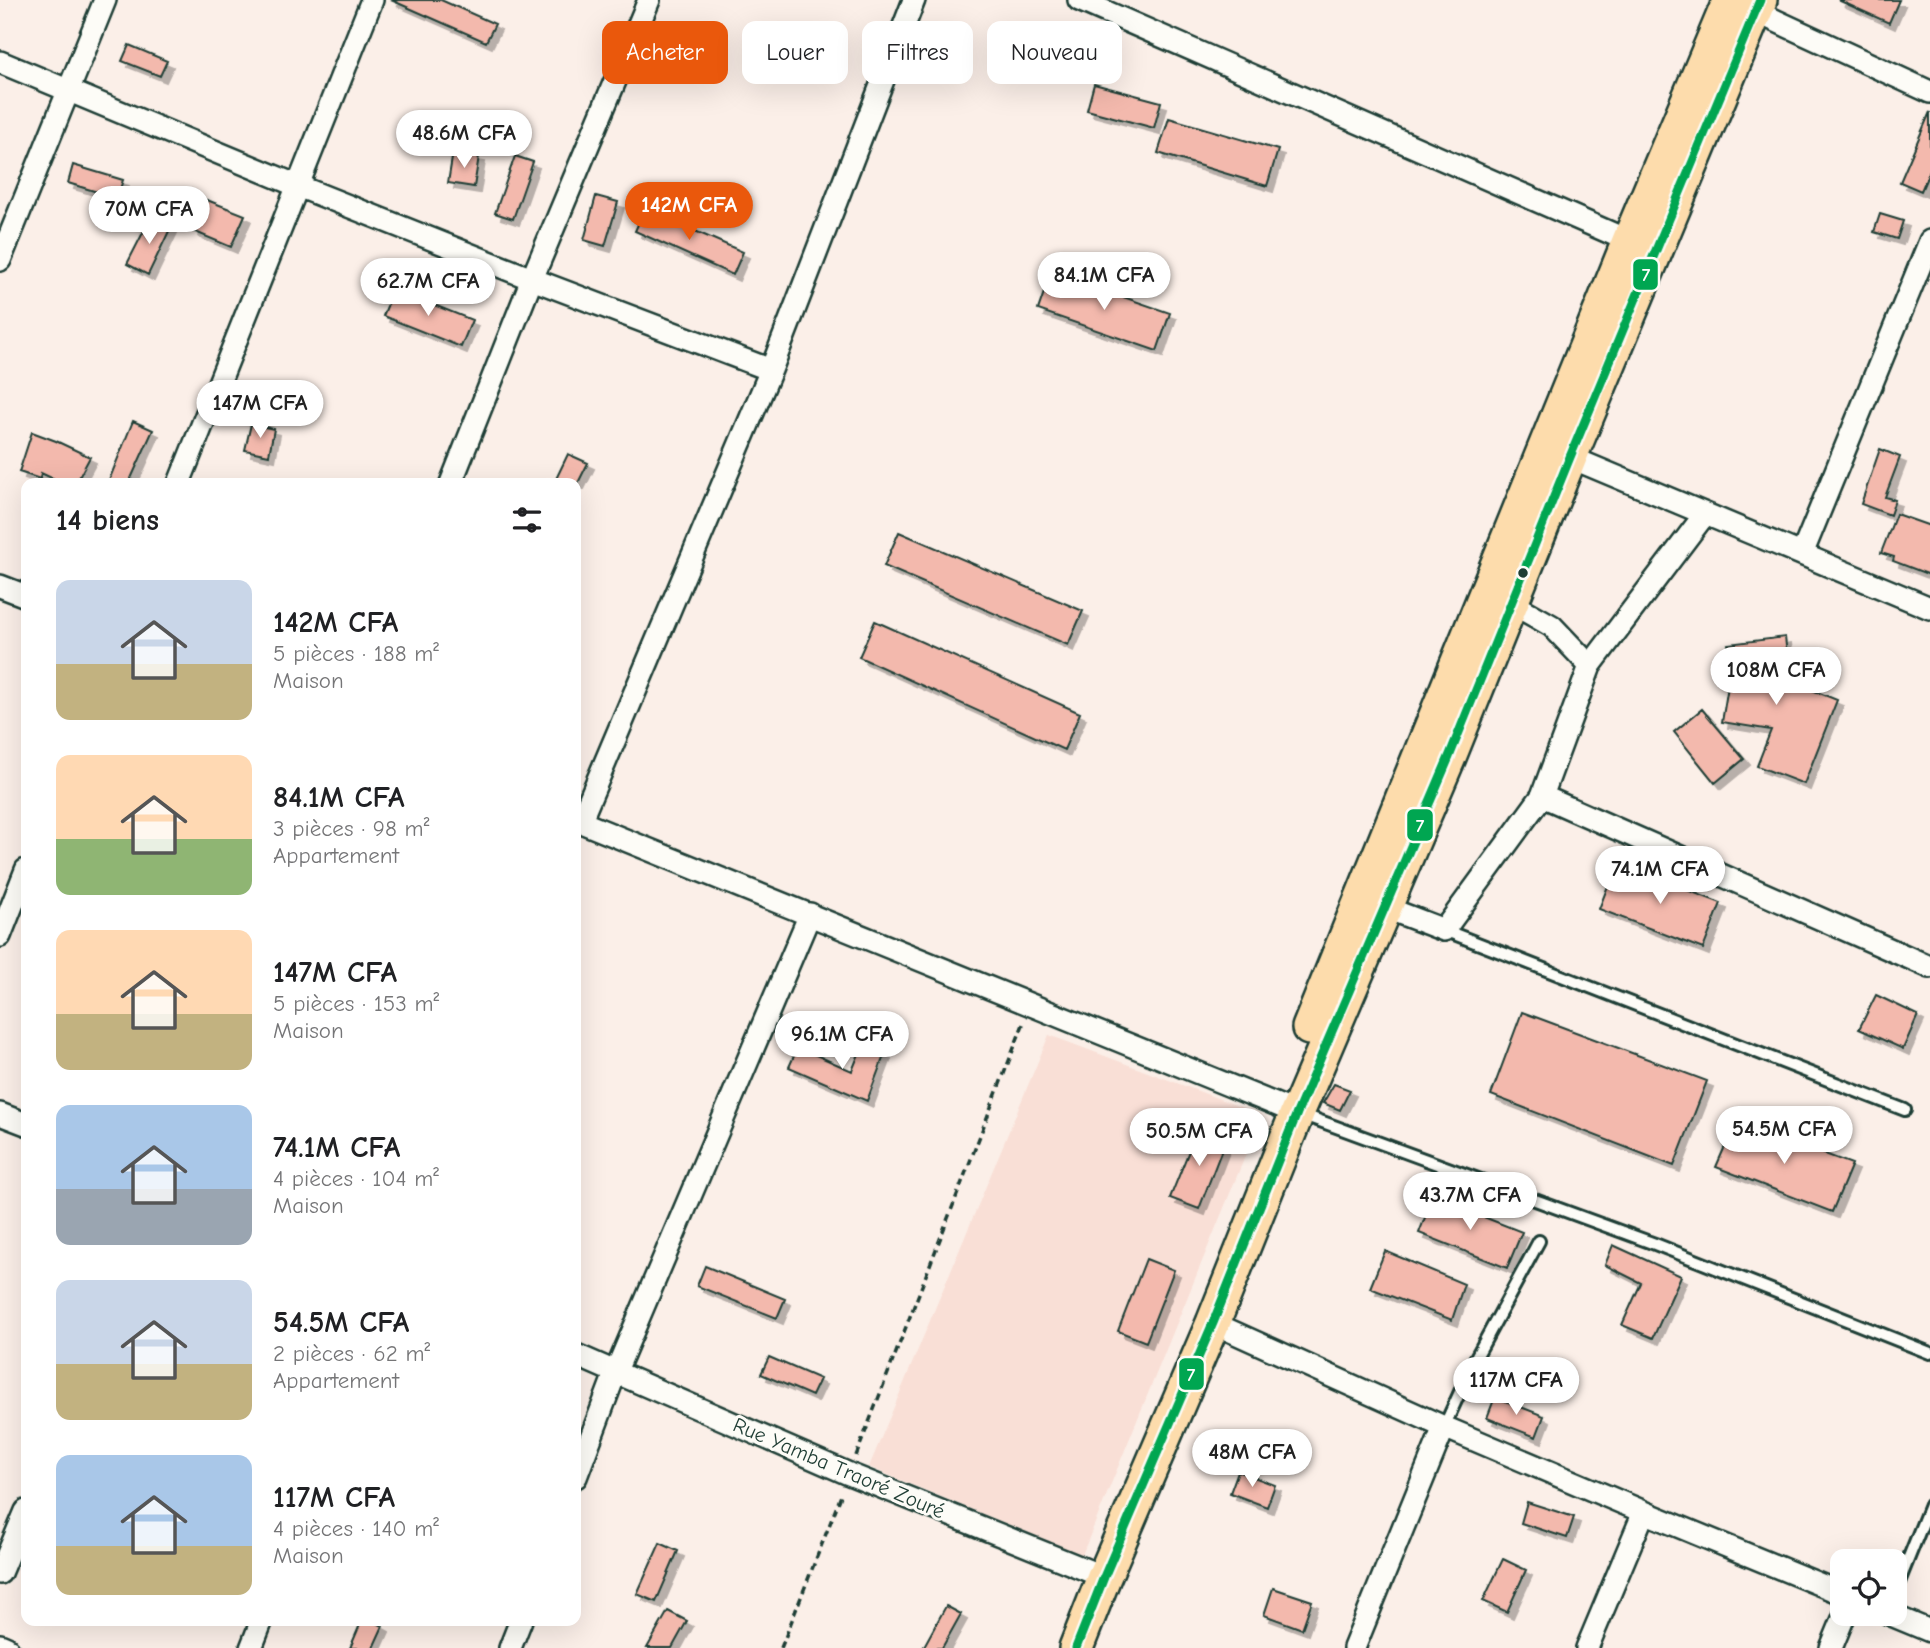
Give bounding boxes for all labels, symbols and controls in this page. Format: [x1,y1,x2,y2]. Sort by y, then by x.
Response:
chip: Acheter [602,21,728,84]
chip: Louer [742,21,848,84]
chip: Filtres [862,21,973,84]
chip: Nouveau [987,21,1122,84]
pin: 48.6M CFA [384,110,544,170]
text: 48.6M CFA [412,119,516,146]
pin: 142M CFA [617,182,761,242]
pin: 70M CFA [84,187,214,246]
text: 142M CFA [641,191,737,218]
text: 70M CFA [105,195,193,222]
pin: 84.1M CFA [1024,252,1184,312]
pin: 62.7M CFA [348,258,508,318]
line badge: 7 [1632,258,1659,291]
text: 84.1M CFA [1054,261,1154,288]
text: 7 [1642,264,1651,286]
text: 62.7M CFA [376,267,480,294]
pin: 147M CFA [188,380,332,440]
text: 147M CFA [212,389,308,416]
icon: filters [508,501,546,539]
text: 14 biens [56,503,159,538]
unlabelled marker [1516,566,1530,580]
text: 142M CFA [273,605,398,640]
icon: home [112,608,196,692]
text: 5 pièces · 188 m² [273,640,439,667]
pin: 108M CFA [1704,648,1848,707]
text: 108M CFA [1726,656,1826,683]
text: Maison [273,667,344,694]
text: 84.1M CFA [273,780,405,815]
icon: home [112,783,196,867]
line badge: 7 [1406,808,1434,842]
text: 3 pièces · 98 m² [273,815,429,842]
text: 7 [1416,815,1425,837]
text: Appartement [273,842,399,869]
pin: 74.1M CFA [1580,846,1740,906]
text: 74.1M CFA [1611,855,1709,882]
text: 147M CFA [273,955,397,990]
icon: home [112,958,196,1042]
text: 5 pièces · 153 m² [273,990,439,1017]
pin: 96.1M CFA [762,1012,922,1071]
text: Maison [273,1017,344,1044]
text: 96.1M CFA [791,1020,893,1047]
pin: 54.5M CFA [1704,1106,1864,1166]
pin: 50.5M CFA [1119,1108,1279,1168]
text: 54.5M CFA [1732,1115,1836,1142]
text: 50.5M CFA [1146,1117,1252,1144]
text: 74.1M CFA [273,1130,400,1165]
icon: home [112,1133,196,1217]
text: 4 pièces · 104 m² [273,1165,439,1192]
pin: 43.7M CFA [1390,1172,1550,1232]
text: 43.7M CFA [1419,1181,1521,1208]
text: Maison [273,1192,344,1219]
text: 54.5M CFA [273,1305,409,1340]
icon: home [112,1308,196,1392]
text: 2 pièces · 62 m² [273,1340,430,1367]
line badge: 7 [1178,1357,1205,1391]
pin: 117M CFA [1444,1358,1588,1417]
text: 7 [1187,1364,1196,1386]
text: 117M CFA [1469,1366,1563,1393]
text: Appartement [273,1367,399,1394]
street label: Rue Yamba Traoré Zouré [730,1412,948,1524]
pin: 48M CFA [1187,1430,1317,1489]
text: 48M CFA [1208,1438,1296,1465]
text: 117M CFA [273,1480,395,1515]
icon: home [112,1483,196,1567]
text: 4 pièces · 140 m² [273,1515,439,1542]
text: Maison [273,1542,344,1569]
map controls [1830,1549,1907,1626]
button: locate [1830,1549,1907,1626]

